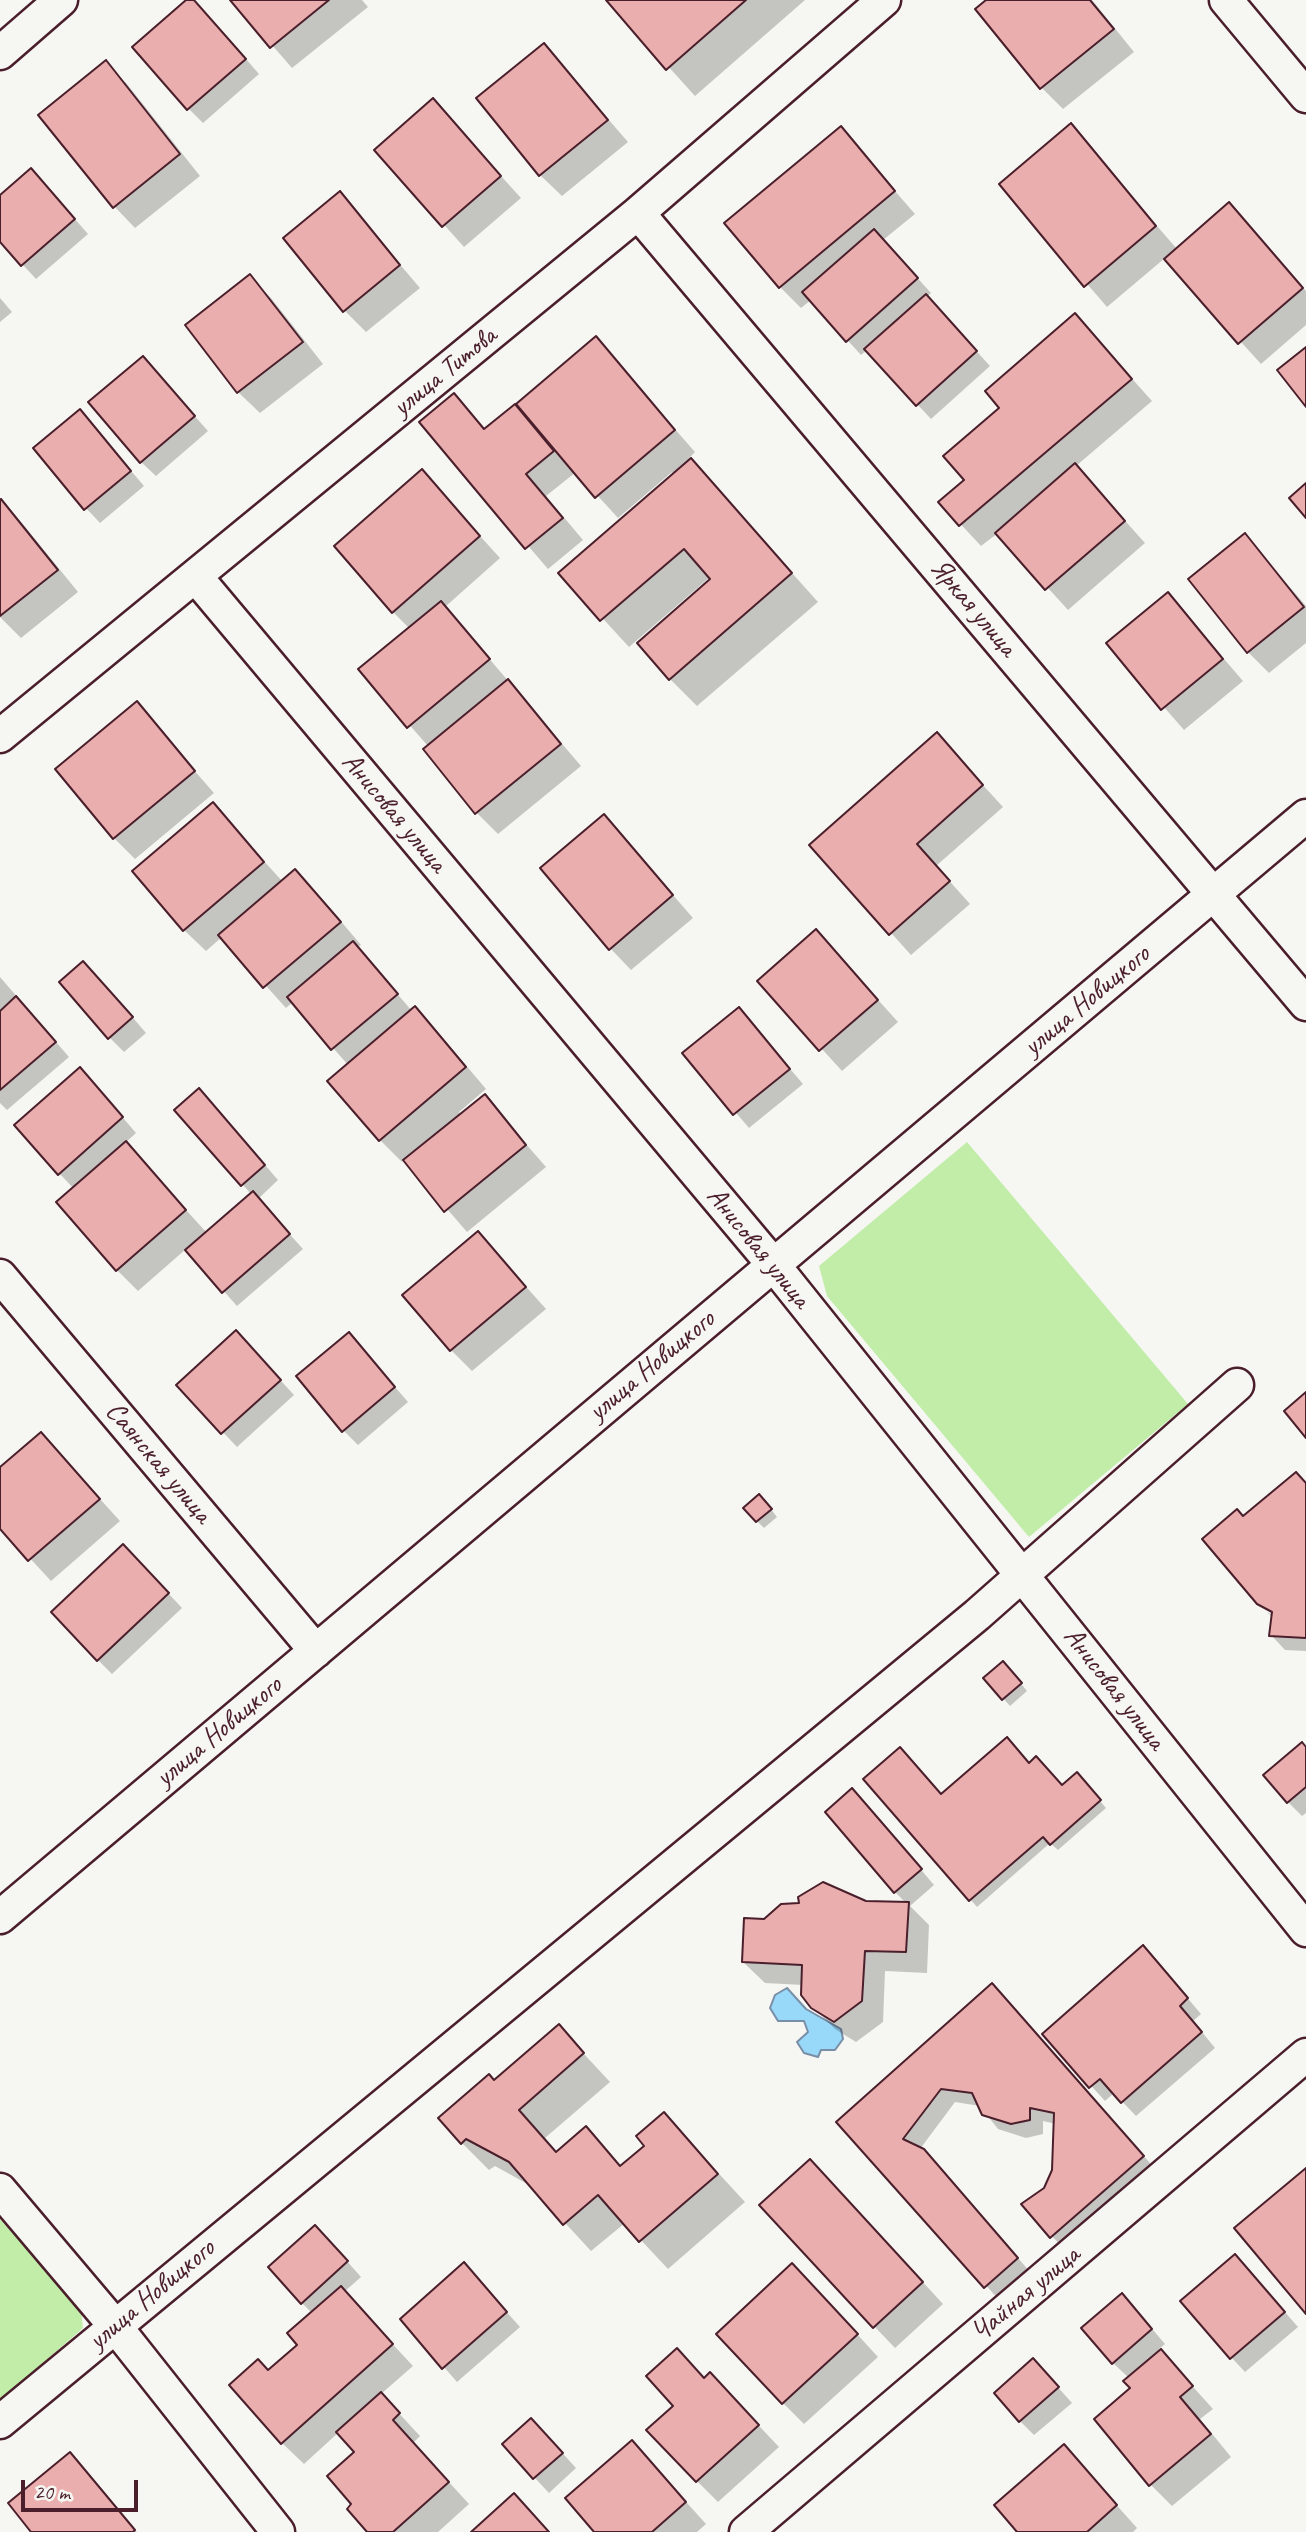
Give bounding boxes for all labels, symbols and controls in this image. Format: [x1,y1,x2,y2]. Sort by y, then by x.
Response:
street label: улица Титова [386,320,504,424]
street label: Яркая улица [922,552,1024,664]
street label: Анисовая улица [334,746,454,880]
street label: улица Новицкого [1017,938,1157,1064]
street label: Анисовая улица [699,1181,817,1315]
street label: улица Новицкого [582,1303,722,1429]
street label: Саянская улица [97,1395,219,1531]
street label: Анисовая улица [1056,1621,1172,1757]
street label: улица Новицкого [149,1669,289,1795]
street label: улица Новицкого [82,2232,222,2358]
street label: Чайная улица [965,2239,1087,2349]
scale bar [24,2466,142,2510]
text: 20 m [34,2479,70,2505]

